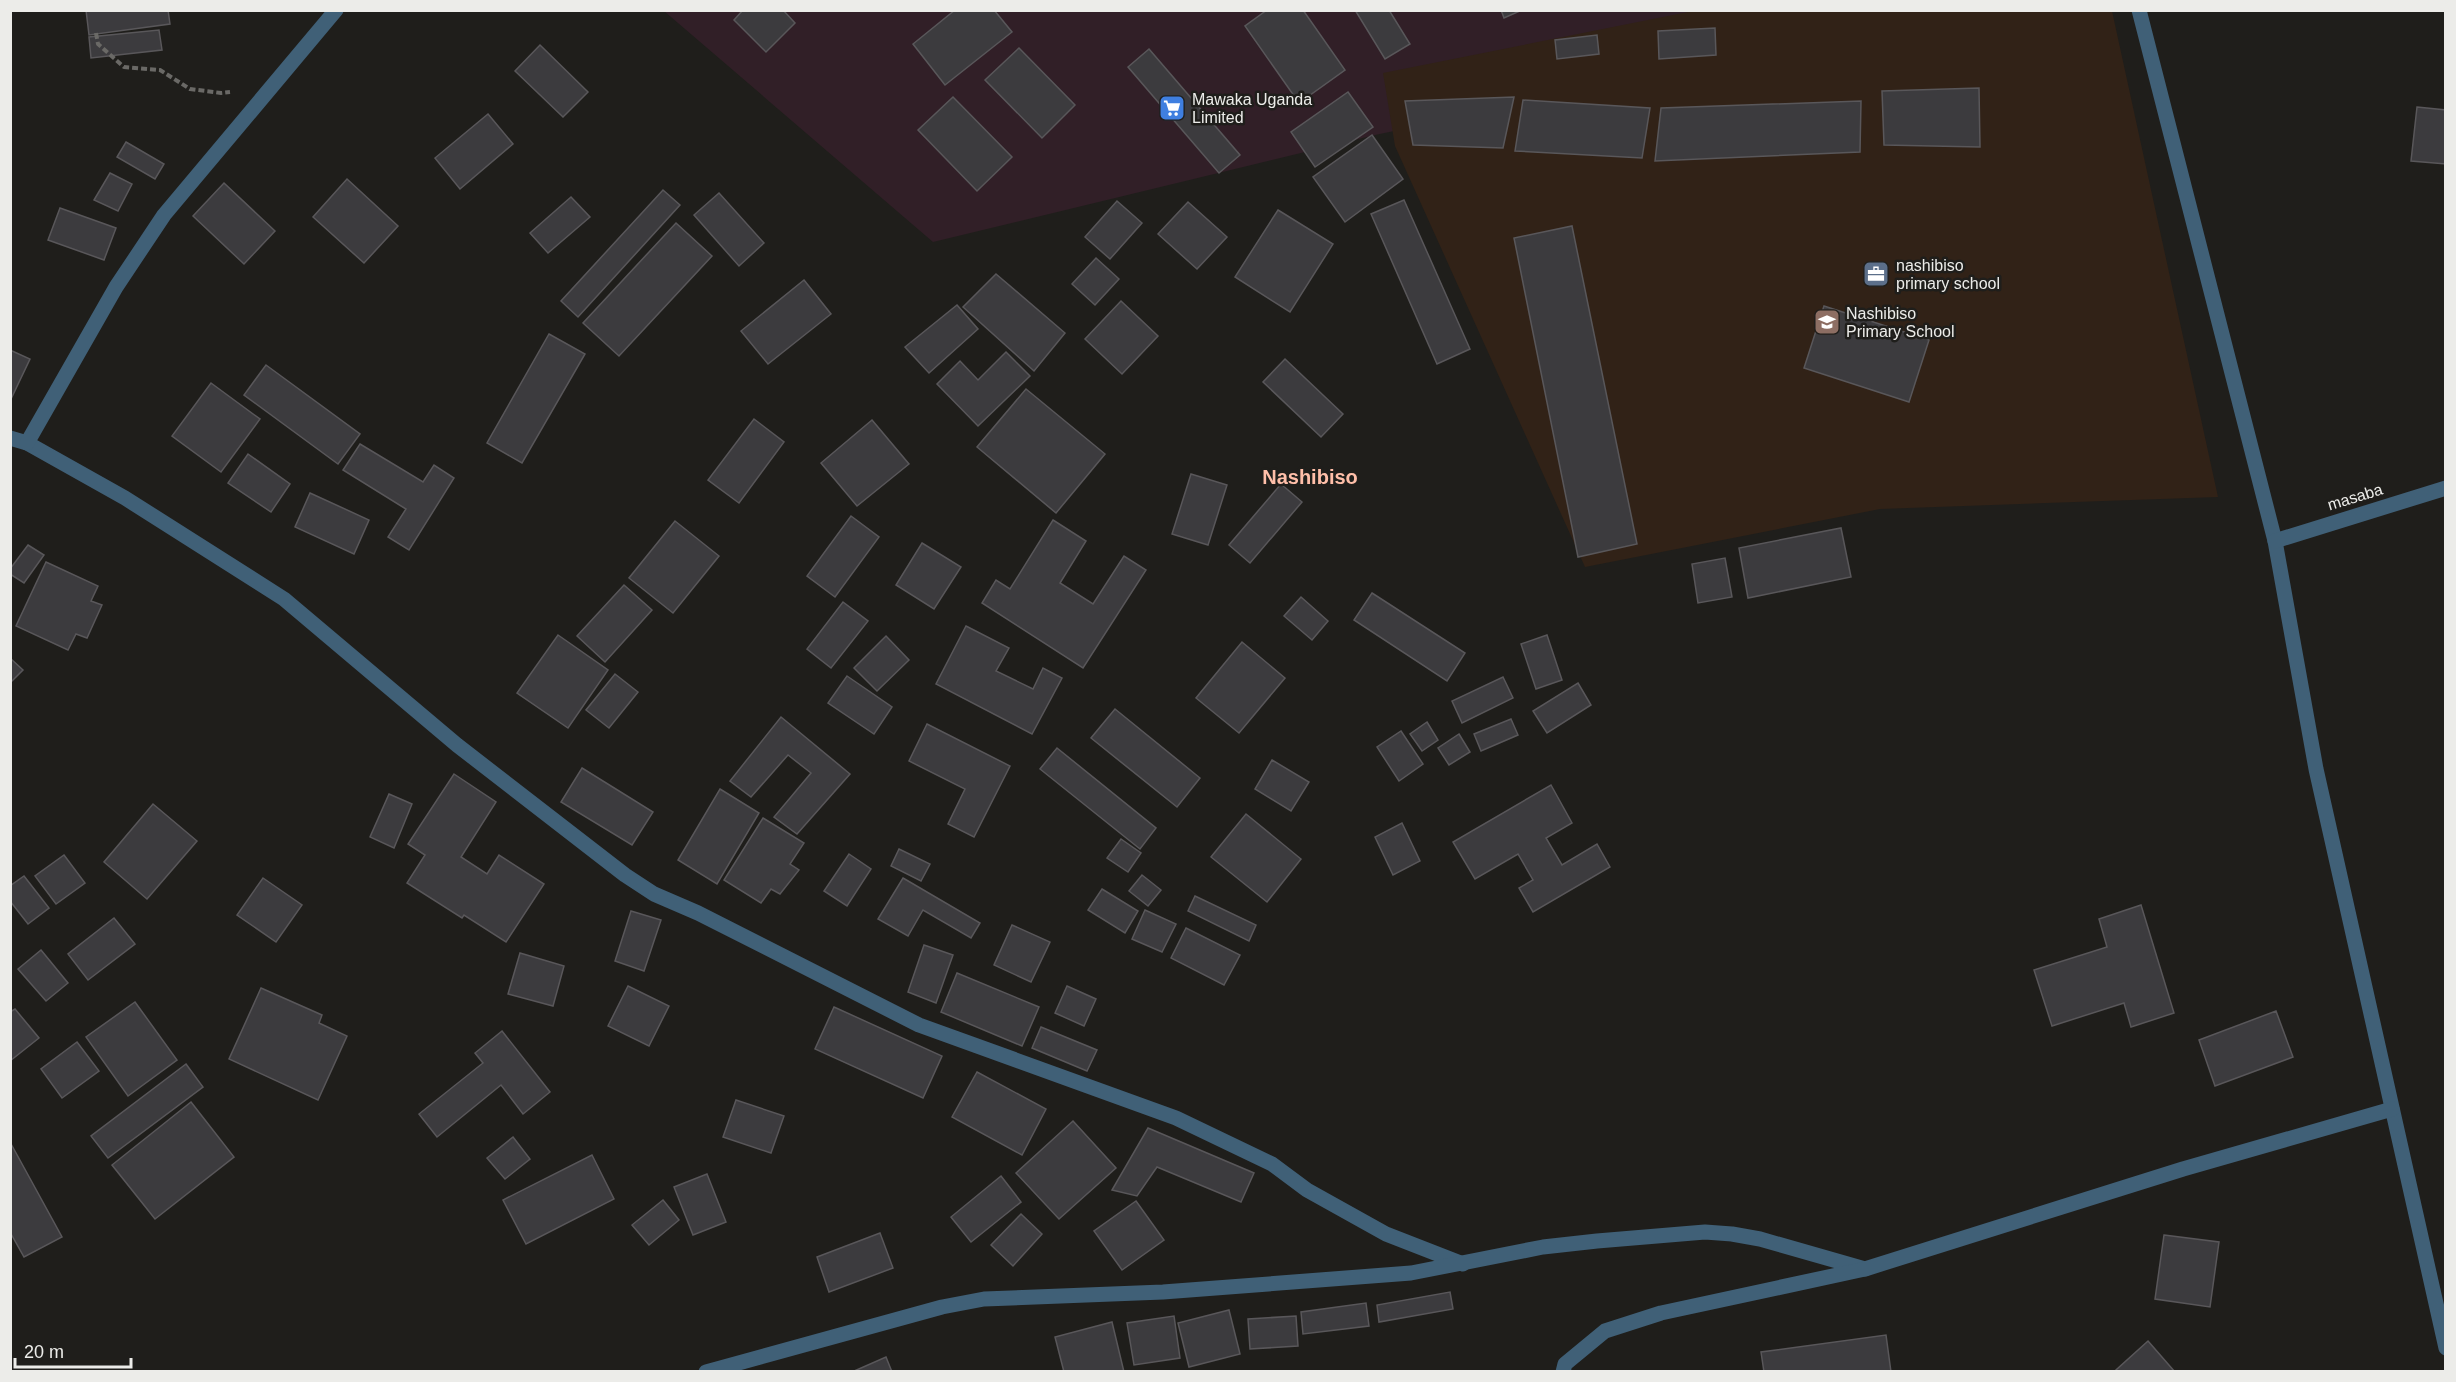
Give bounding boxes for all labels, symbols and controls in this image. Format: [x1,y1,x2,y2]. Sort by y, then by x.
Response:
place label: Mawaka Uganda Limited [1192,91,1312,126]
supermarket icon: Mawaka Uganda Limited [1157,93,1187,123]
place label: nashibiso primary school [1896,257,2000,292]
office icon: nashibiso primary school [1861,259,1891,289]
place label: Nashibiso Primary School [1846,305,1954,340]
school or university icon: Nashibiso Primary School [1812,307,1842,337]
district label: Nashibiso [1262,466,1358,488]
street label: masaba [2325,481,2385,513]
scale bar [15,1331,130,1369]
text: 20 m [24,1342,64,1362]

